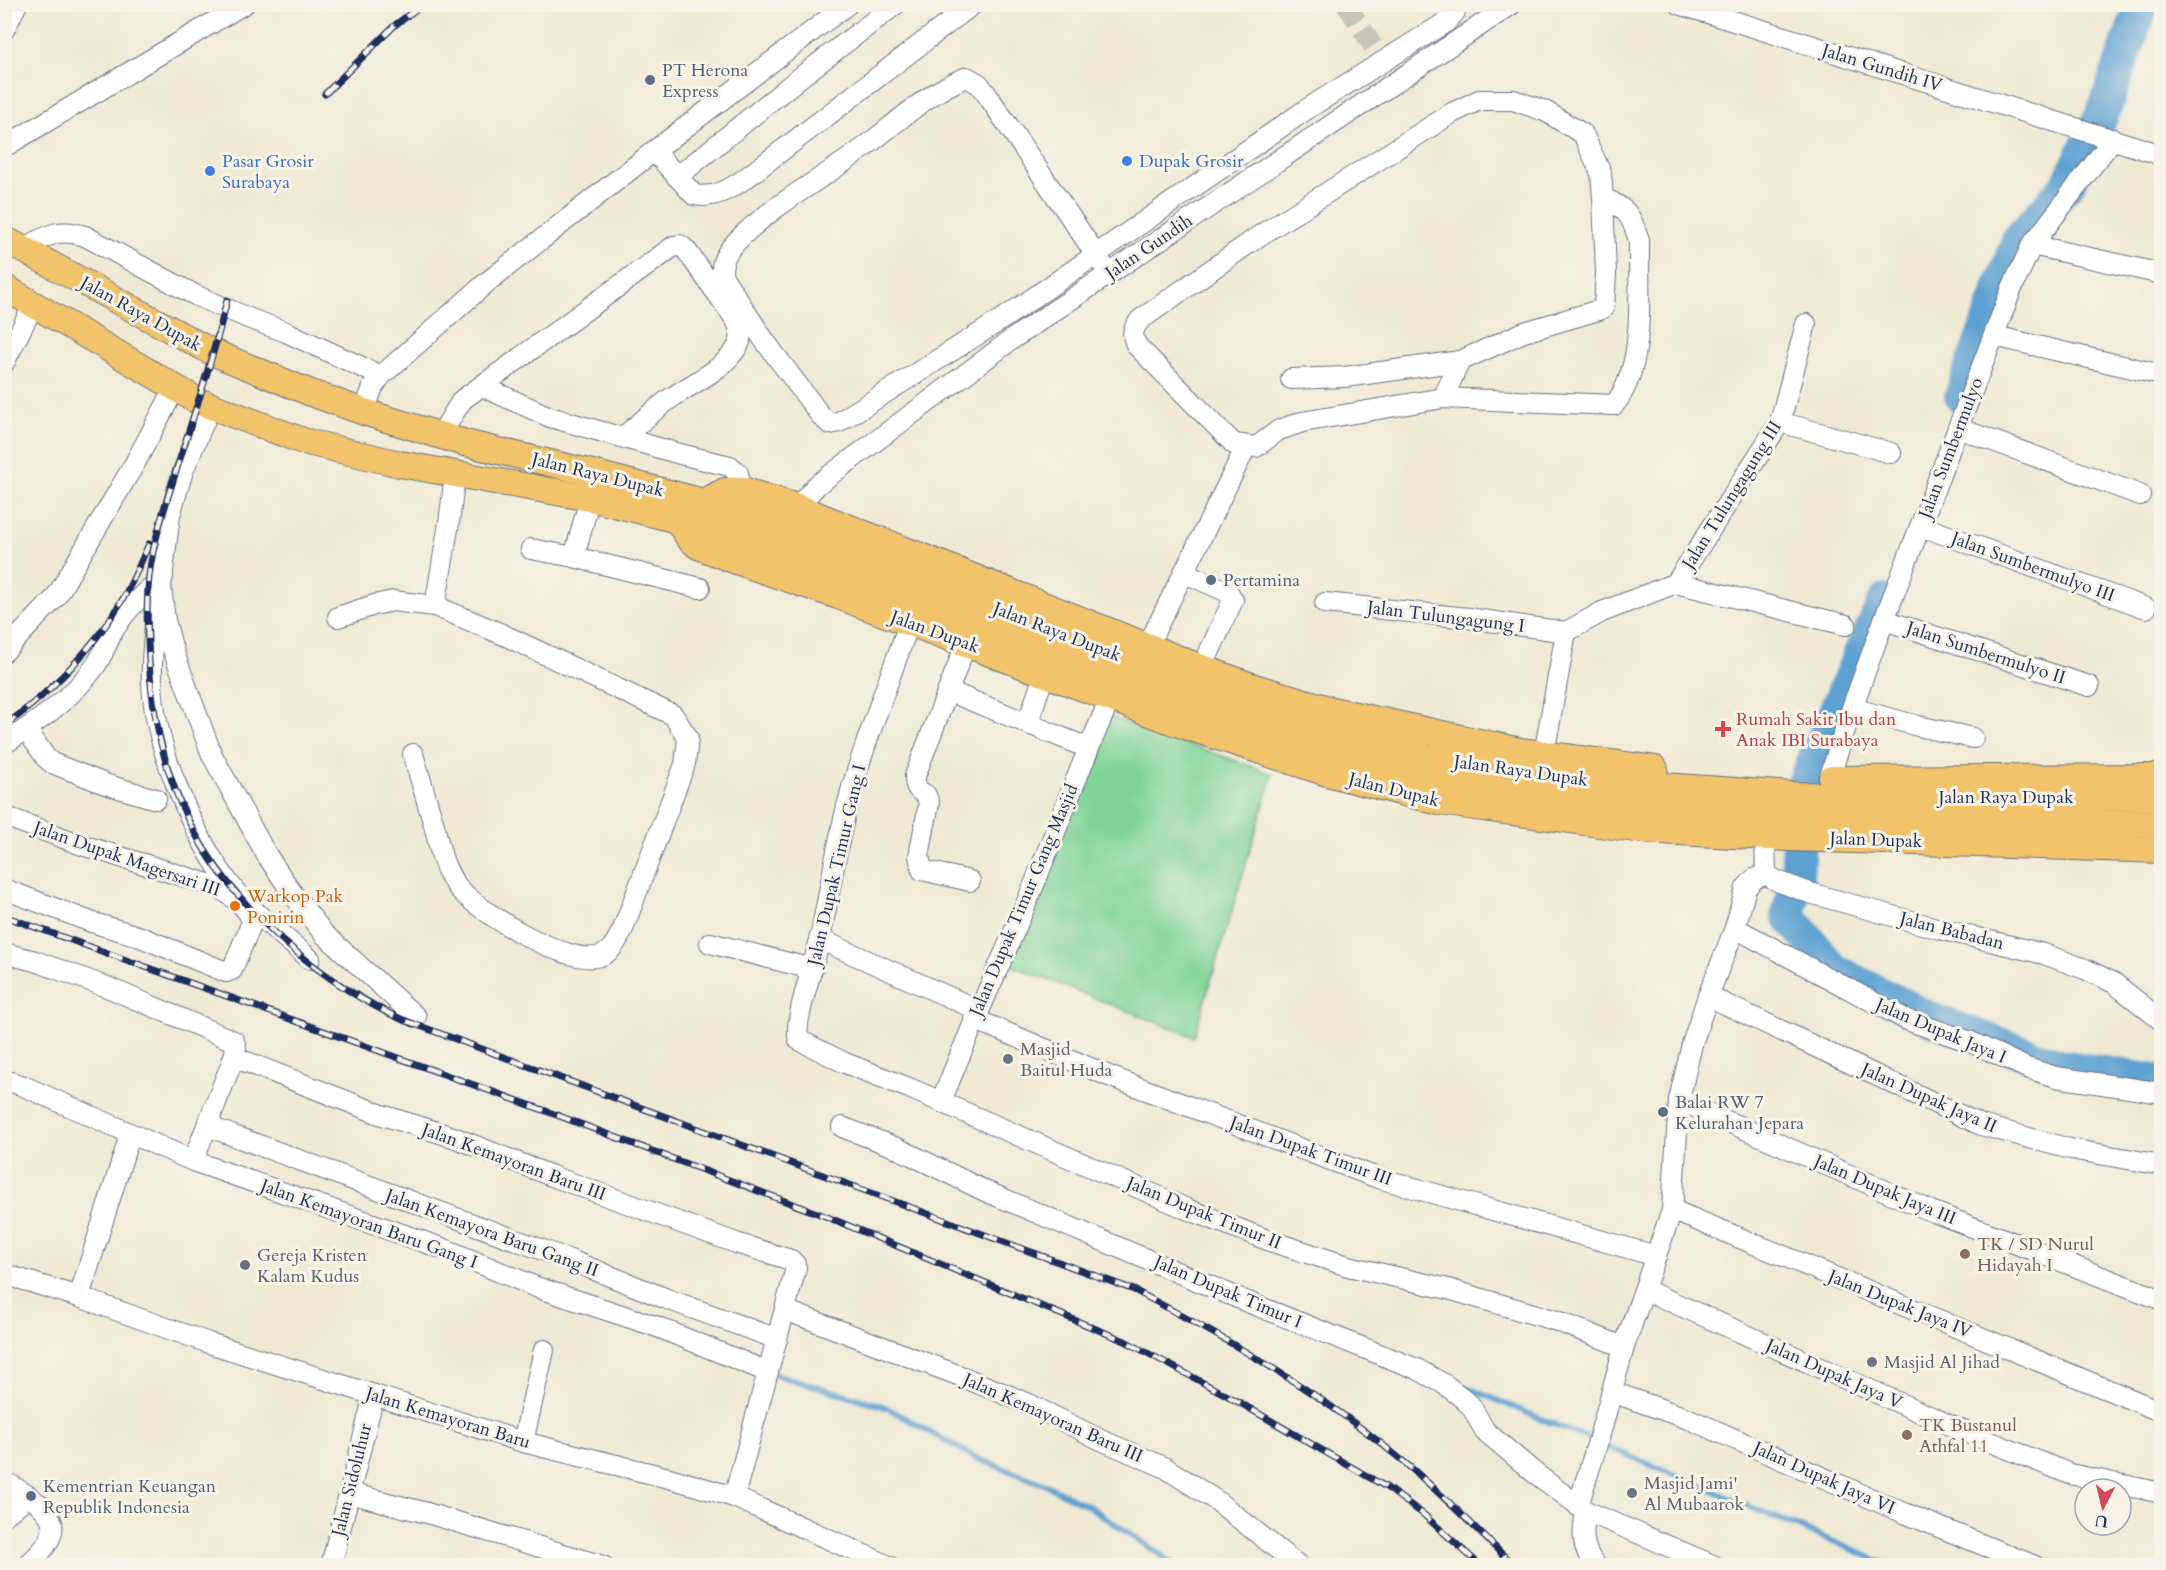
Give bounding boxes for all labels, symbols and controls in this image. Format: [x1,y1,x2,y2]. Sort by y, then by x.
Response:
street label: Jalan Gundih IV [1816,37,1946,98]
place label: PT Herona Express [662,58,748,104]
marker: PT Herona Express [643,73,657,87]
place label: Pasar Grosir Surabaya [222,149,314,195]
place label: Dupak Grosir [1139,149,1244,174]
marker: Dupak Grosir [1120,154,1134,168]
marker: Pasar Grosir Surabaya [203,164,217,178]
street label: Jalan Gundih [1098,209,1198,287]
street label: Jalan Raya Dupak [73,269,206,358]
street label: Jalan Sumbermulyo [1912,374,1989,525]
street label: Jalan Tulungagung III [1675,416,1788,576]
street label: Jalan Raya Dupak [526,446,667,504]
street label: Jalan Sumbermulyo III [1945,525,2118,608]
place label: Pertamina [1223,568,1300,593]
marker: Pertamina [1204,573,1218,587]
street label: Jalan Raya Dupak [987,595,1125,668]
street label: Jalan Tulungagung I [1363,595,1526,639]
street label: Jalan Dupak [884,603,983,660]
street label: Jalan Sumbermulyo II [1900,615,2069,691]
place label: Rumah Sakit Ibu dan Anak IBI Surabaya [1736,707,1897,753]
marker: Rumah Sakit Ibu dan Anak IBI Surabaya [1714,720,1732,738]
street label: Jalan Raya Dupak [1449,749,1590,793]
street label: Jalan Dupak Timur Gang I [801,762,872,971]
street label: Jalan Dupak [1343,766,1442,813]
street label: Jalan Dupak Timur Gang Masjid [962,780,1085,1023]
street label: Jalan Raya Dupak [1935,785,2074,810]
street label: Jalan Dupak Magersari III [27,814,224,903]
street label: Jalan Dupak [1826,826,1923,854]
place label: Warkop Pak Ponirin [246,884,343,930]
marker: Warkop Pak Ponirin [228,899,242,913]
street label: Jalan Babadan [1894,905,2007,956]
street label: Jalan Dupak Jaya I [1869,991,2010,1070]
place label: Masjid Baitul Huda [1020,1037,1113,1083]
marker: Masjid Baitul Huda [1001,1052,1015,1066]
street label: Jalan Dupak Jaya II [1855,1056,2001,1139]
place label: Balai RW 7 Kelurahan Jepara [1675,1090,1804,1136]
marker: Balai RW 7 Kelurahan Jepara [1656,1105,1670,1119]
street label: Jalan Dupak Timur III [1224,1109,1396,1192]
street label: Jalan Kemayoran Baru III [416,1116,610,1207]
street label: Jalan Dupak Jaya III [1807,1148,1960,1231]
street label: Jalan Dupak Timur II [1120,1169,1285,1255]
street label: Jalan Kemayoran Baru Gang I [254,1172,481,1275]
street label: Jalan Kemayora Baru Gang II [379,1182,602,1283]
place label: TK / SD Nurul Hidayah I [1977,1232,2094,1278]
place label: Gereja Kristen Kalam Kudus [257,1243,368,1289]
marker: TK / SD Nurul Hidayah I [1958,1247,1972,1261]
street label: Jalan Dupak Timur I [1147,1248,1306,1334]
marker: Gereja Kristen Kalam Kudus [238,1258,252,1272]
street label: Jalan Dupak Jaya IV [1822,1263,1976,1345]
street label: Jalan Dupak Jaya V [1759,1331,1907,1416]
place label: Masjid Al Jihad [1884,1350,2000,1375]
marker: Masjid Al Jihad [1865,1355,1879,1369]
street label: Jalan Kemayoran Baru III [956,1366,1147,1469]
street label: Jalan Kemayoran Baru [360,1380,534,1455]
place label: TK Bustanul Athfal 11 [1919,1413,2017,1459]
street label: Jalan Sidoluhur [325,1421,378,1542]
marker: TK Bustanul Athfal 11 [1900,1428,1914,1442]
street label: Jalan Dupak Jaya VI [1746,1434,1899,1521]
place label: Masjid Jami' Al Mubaarok [1644,1471,1745,1517]
place label: Kementrian Keuangan Republik Indonesia [43,1474,217,1520]
north arrow [2073,1477,2133,1537]
marker: Masjid Jami' Al Mubaarok [1625,1486,1639,1500]
marker: Kementrian Keuangan Republik Indonesia [24,1489,38,1503]
text: U [2093,1509,2109,1533]

